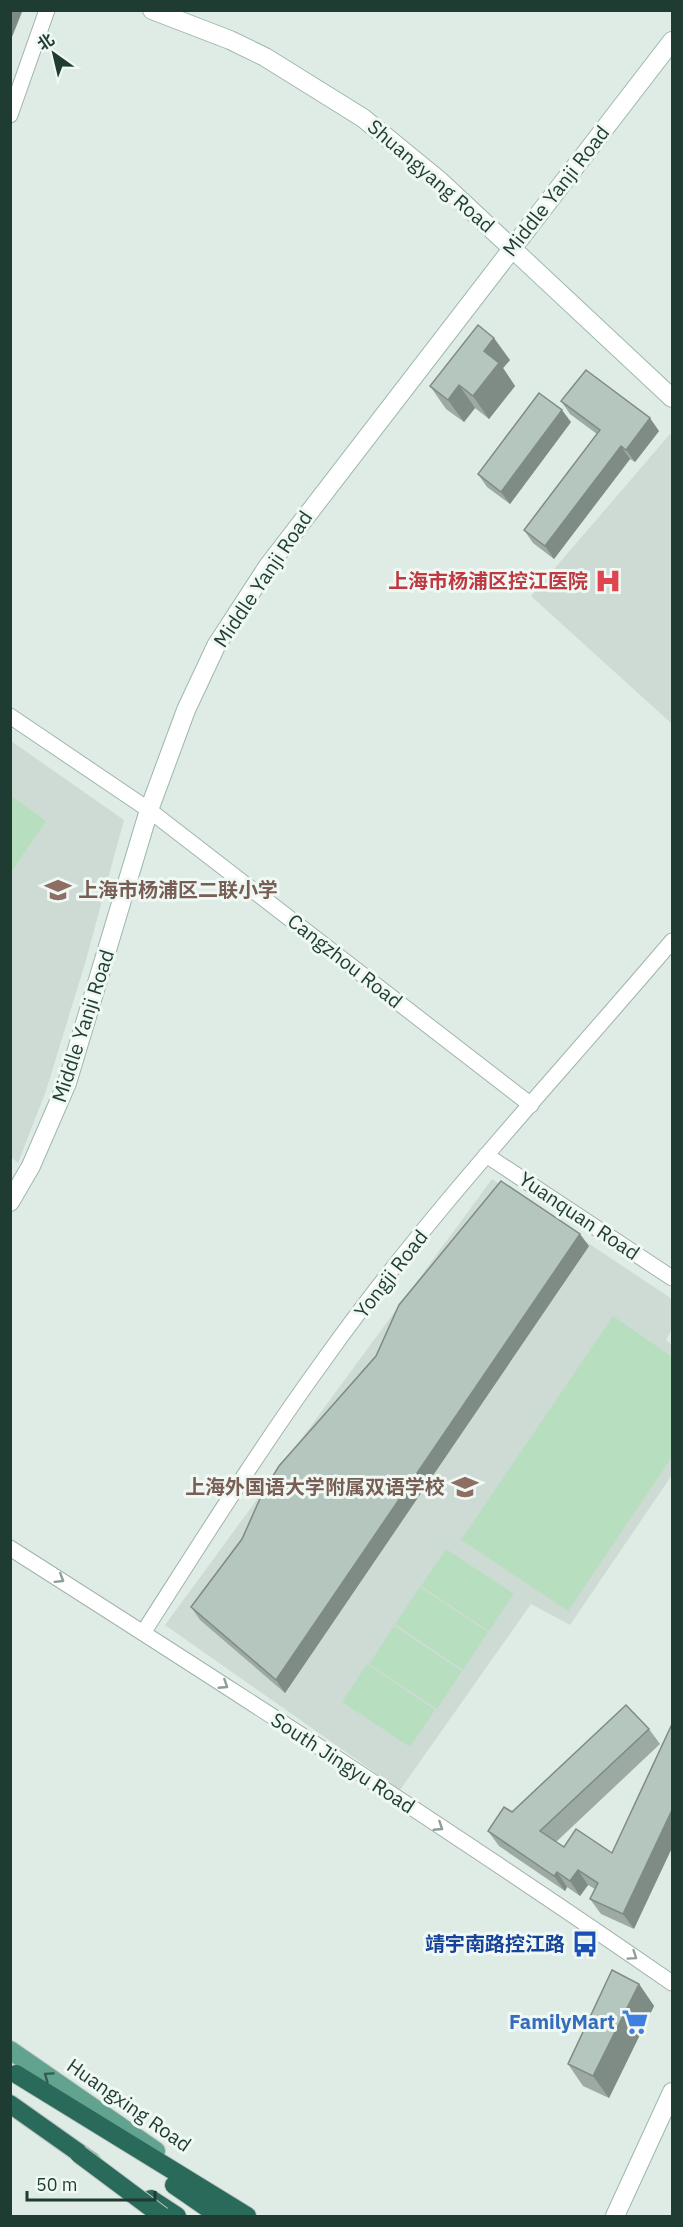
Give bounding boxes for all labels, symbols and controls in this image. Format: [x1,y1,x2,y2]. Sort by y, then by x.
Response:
north arrow [24,24,84,84]
text: 北 [33,29,58,54]
street label: Shuangyang Road [362,113,501,238]
street label: Middle Yanji Road [496,120,615,262]
street label: Middle Yanji Road [207,505,318,652]
hospital icon: 上海市杨浦区控江医院 [593,566,623,596]
place label: 上海市杨浦区控江医院 [388,567,588,594]
school or university icon: 上海市杨浦区二联小学 [43,875,73,905]
place label: 上海市杨浦区二联小学 [78,876,278,903]
street label: Cangzhou Road [282,907,408,1014]
street label: Middle Yanji Road [45,946,120,1106]
street label: Yuanquan Road [514,1165,645,1266]
street label: Yongji Road [348,1224,434,1323]
school or university icon: 上海外国语大学附属双语学校 [450,1472,480,1502]
place label: 上海外国语大学附属双语学校 [185,1473,445,1500]
one-way arrow [54,1572,64,1584]
one-way arrow [217,1678,228,1689]
street label: South Jingyu Road [266,1706,420,1819]
one-way arrow [432,1820,443,1831]
bus stop icon: 靖宇南路控江路 [570,1929,600,1959]
place label: 靖宇南路控江路 [425,1930,565,1957]
one-way arrow [627,1949,638,1960]
supermarket icon: FamilyMart [620,2007,650,2037]
place label: FamilyMart [509,2008,615,2035]
street label: Huangxing Road [62,2052,197,2157]
one-way arrow [43,2072,54,2083]
scale bar [27,2164,154,2202]
text: 50 m [36,2173,78,2196]

